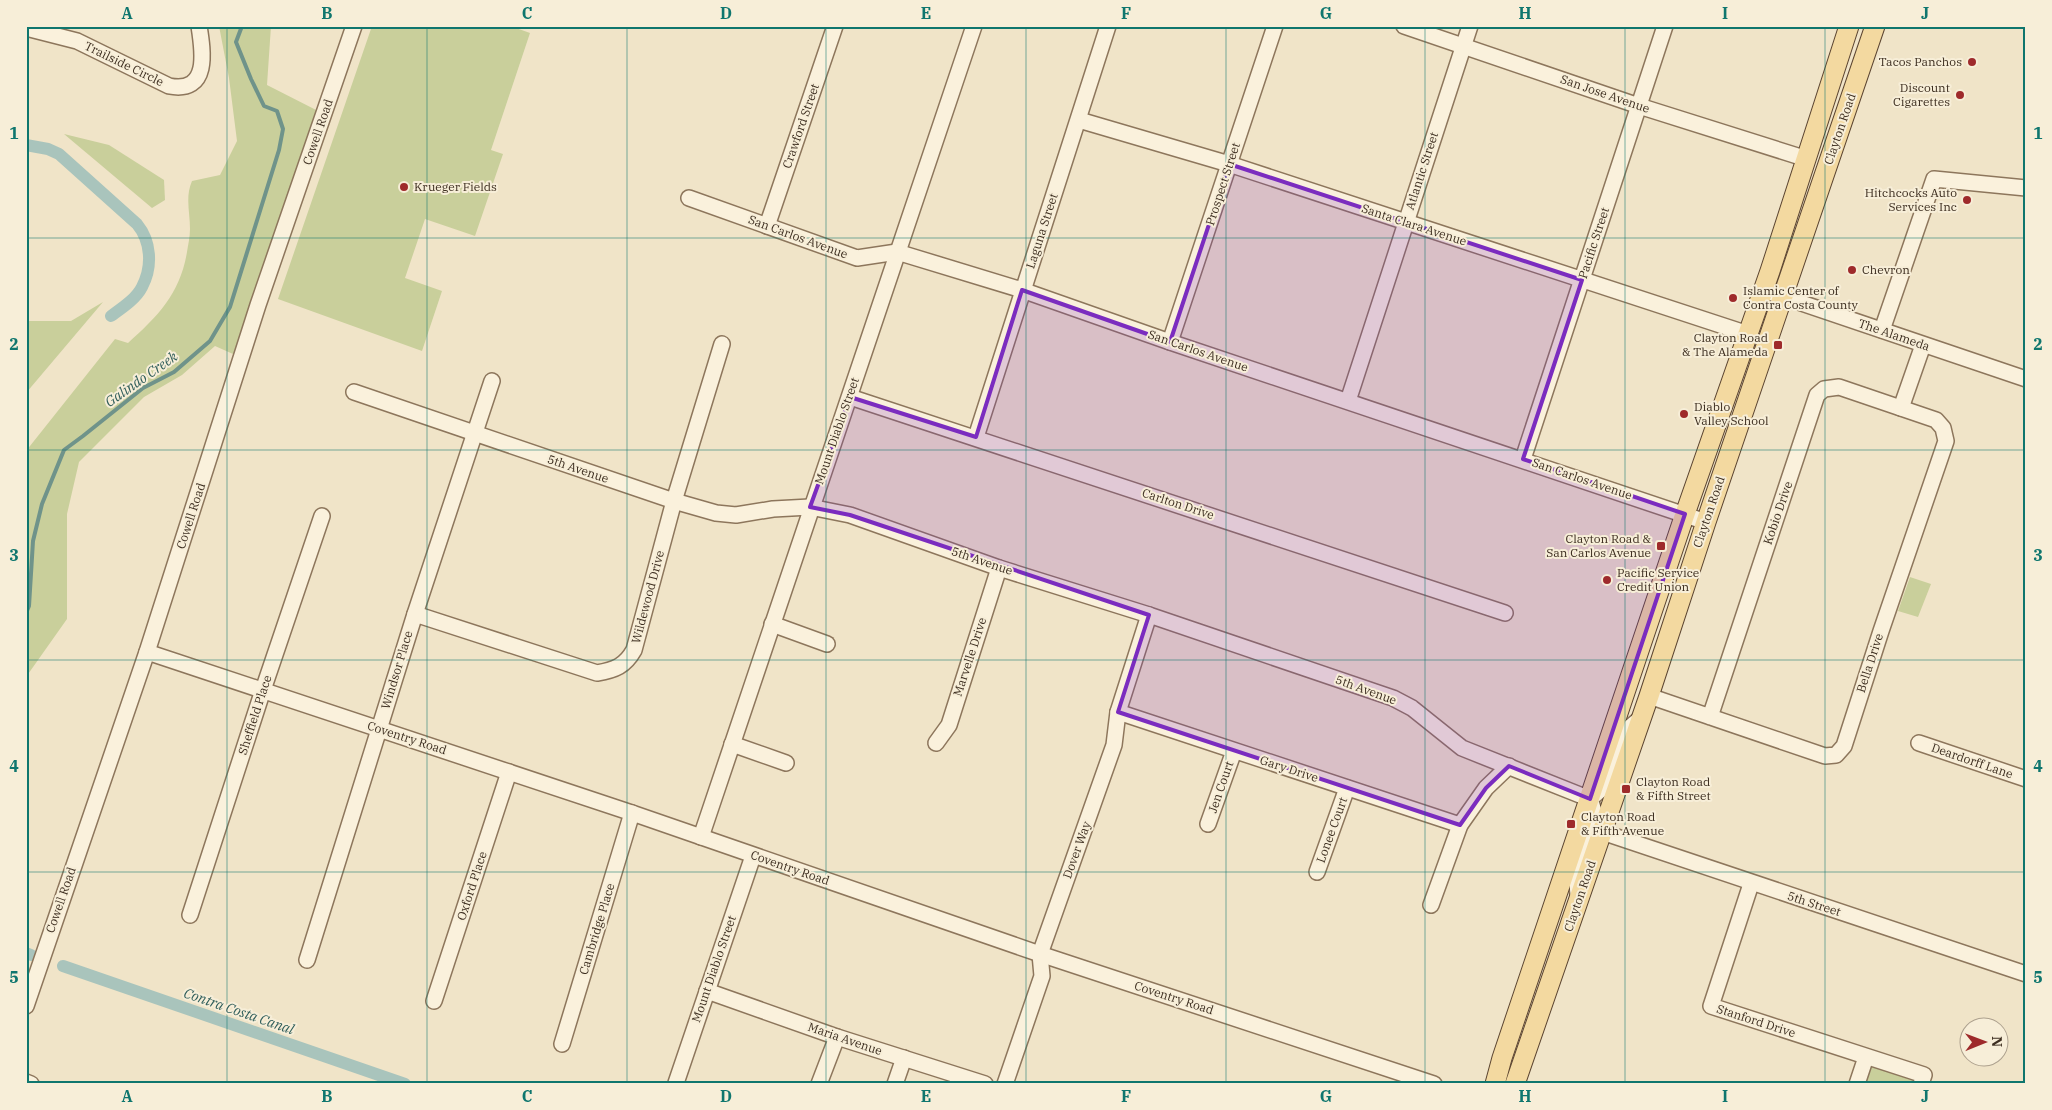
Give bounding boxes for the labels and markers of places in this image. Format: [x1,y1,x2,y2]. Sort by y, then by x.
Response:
place label: Tacos Panchos [1879,54,1962,69]
marker: Tacos Panchos [1966,56,1978,68]
place label: Discount Cigarettes [1893,80,1950,109]
marker: Discount Cigarettes [1954,89,1966,101]
place label: Krueger Fields [414,179,497,194]
marker: Krueger Fields [398,181,410,193]
place label: Hitchcocks Auto Services Inc [1865,185,1957,214]
marker: Hitchcocks Auto Services Inc [1961,194,1973,206]
place label: Chevron [1862,262,1910,277]
marker: Chevron [1846,264,1858,276]
place label: Islamic Center of Contra Costa County [1743,283,1859,312]
marker: Islamic Center of Contra Costa County [1727,292,1739,304]
place label: Clayton Road & The Alameda [1682,330,1768,359]
marker: Clayton Road & The Alameda [1772,339,1784,351]
place label: Diablo Valley School [1694,399,1769,428]
marker: Diablo Valley School [1678,408,1690,420]
place label: Clayton Road & San Carlos Avenue [1546,531,1651,560]
marker: Clayton Road & San Carlos Avenue [1655,540,1667,552]
place label: Pacific Service Credit Union [1617,565,1699,594]
marker: Pacific Service Credit Union [1601,574,1613,586]
place label: Clayton Road & Fifth Street [1636,774,1711,803]
marker: Clayton Road & Fifth Street [1620,783,1632,795]
place label: Clayton Road & Fifth Avenue [1581,809,1664,838]
marker: Clayton Road & Fifth Avenue [1565,818,1577,830]

